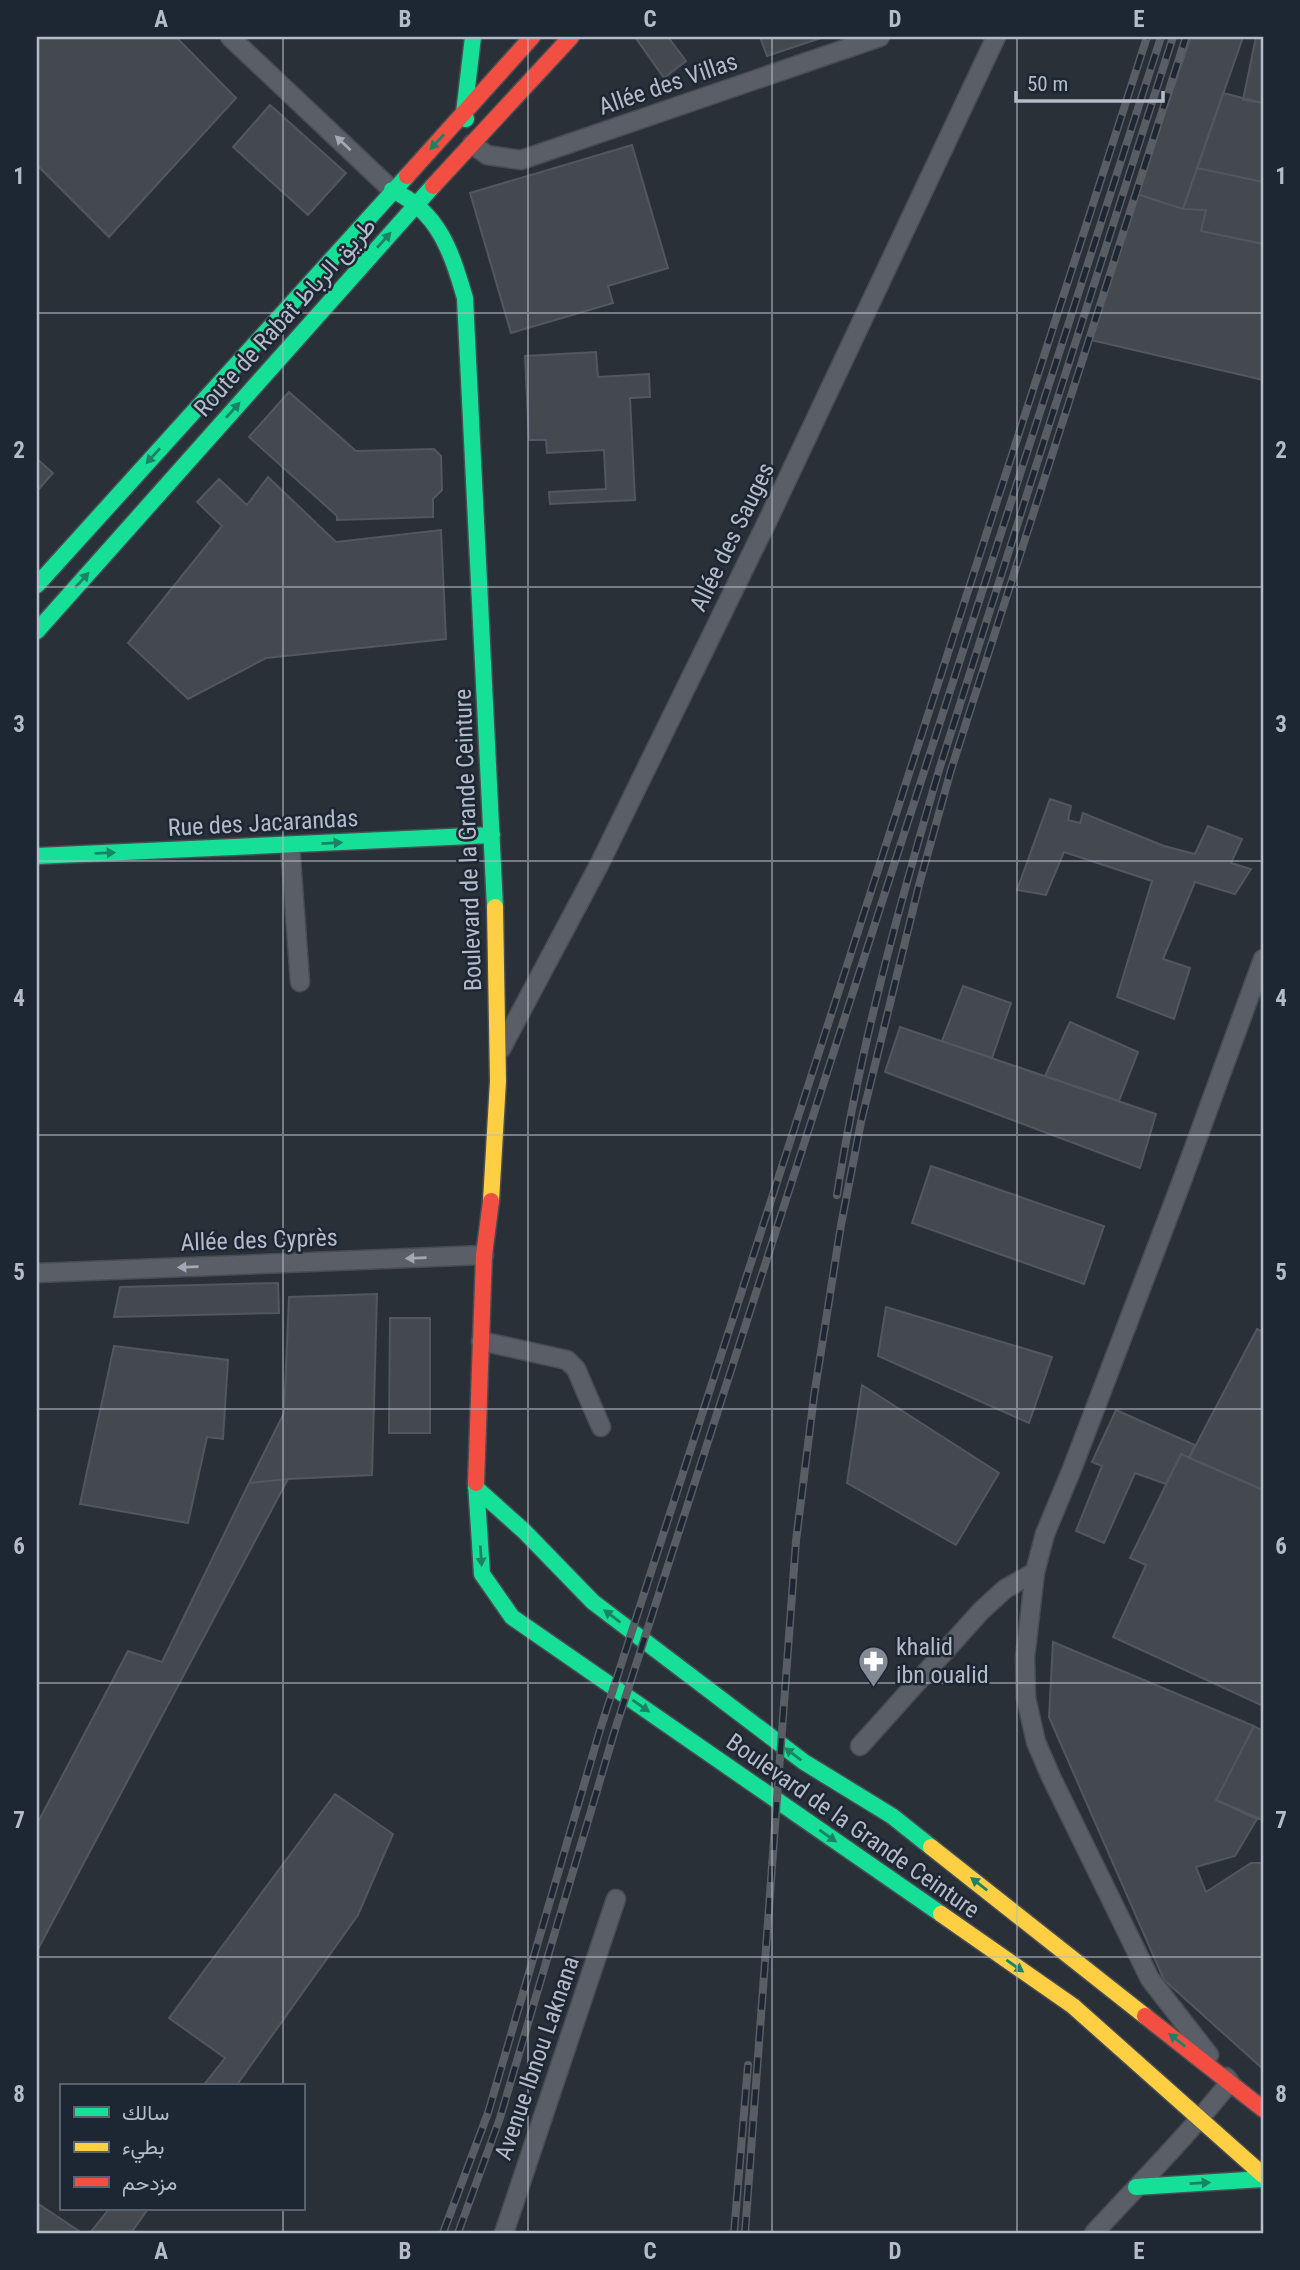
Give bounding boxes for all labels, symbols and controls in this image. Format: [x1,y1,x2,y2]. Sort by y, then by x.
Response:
text: A [154,6,168,33]
text: B [399,6,411,33]
text: C [643,6,657,33]
text: D [889,6,902,33]
text: E [1133,6,1145,33]
street label: Allée des Villas [595,47,741,121]
scale bar [1016,60,1164,104]
text: 50 m [1027,72,1068,96]
one-way arrow [429,133,445,151]
one-way arrow [335,136,352,152]
text: 1 [13,163,25,190]
text: 1 [1275,163,1287,190]
street label: Route de Rabat طريق الرباط [188,212,382,423]
one-way arrow [376,231,392,249]
one-way arrow [225,401,241,419]
text: 2 [13,437,25,464]
text: 2 [1275,437,1287,464]
one-way arrow [145,447,161,465]
street label: Allée des Sauges [684,458,780,616]
one-way arrow [74,571,90,589]
street label: Boulevard de la Grande Ceinture [449,688,487,992]
text: 3 [13,711,25,738]
text: 3 [1275,711,1287,738]
street label: Rue des Jacarandas [167,804,359,842]
one-way arrow [321,837,343,848]
one-way arrow [94,847,116,858]
text: 4 [13,985,25,1012]
text: 4 [1275,985,1287,1012]
street label: Allée des Cyprès [180,1223,338,1257]
one-way arrow [404,1253,426,1264]
text: 5 [13,1259,25,1286]
text: 5 [1275,1259,1287,1286]
one-way arrow [177,1262,199,1273]
text: 6 [13,1533,25,1560]
text: 6 [1275,1533,1287,1560]
one-way arrow [475,1545,486,1567]
one-way arrow [603,1609,621,1624]
place label: khalid ibn oualid [896,1633,989,1689]
pharmacy icon: khalid ibn oualid [856,1644,890,1688]
one-way arrow [632,1699,650,1713]
street label: Boulevard de la Grande Ceinture [721,1728,985,1924]
one-way arrow [784,1747,802,1761]
text: 7 [13,1807,25,1834]
text: 7 [1275,1807,1287,1834]
one-way arrow [819,1829,837,1843]
one-way arrow [970,1877,987,1892]
street label: Avenue Ibnou Laknana [489,1953,585,2163]
one-way arrow [1006,1959,1024,1973]
one-way arrow [1168,2033,1186,2048]
text: 8 [13,2081,25,2108]
text: 8 [1275,2081,1287,2108]
legend [60,2084,304,2210]
text: سالك [122,2101,169,2125]
text: بطيء [122,2135,165,2164]
text: مزدحم [122,2171,177,2197]
one-way arrow [1189,2178,1211,2189]
text: A [154,2238,168,2265]
text: B [399,2238,411,2265]
text: C [643,2238,657,2265]
text: D [889,2238,902,2265]
text: E [1133,2238,1145,2265]

